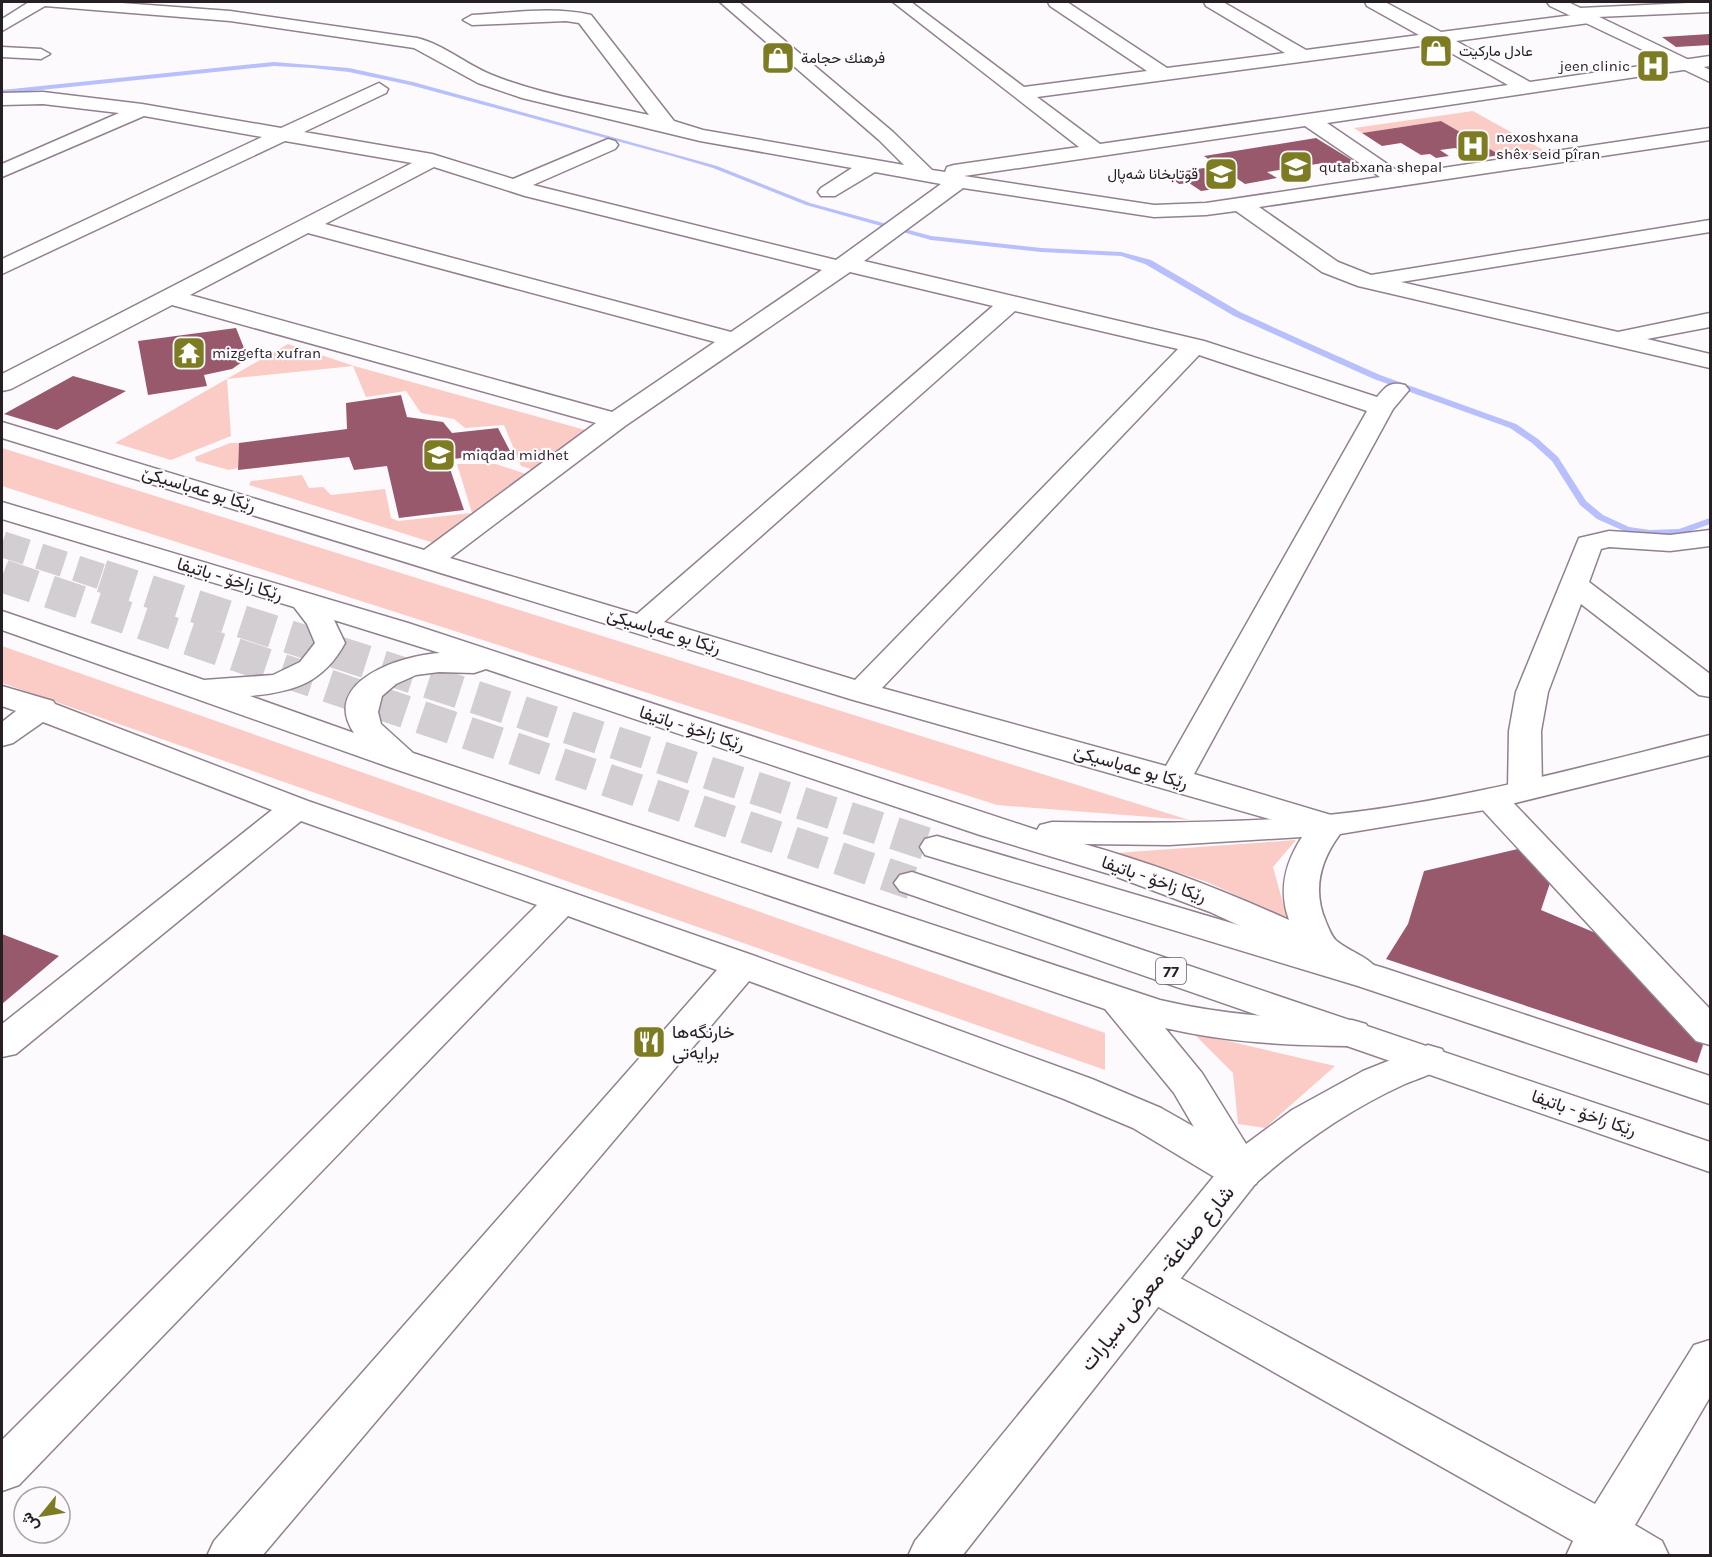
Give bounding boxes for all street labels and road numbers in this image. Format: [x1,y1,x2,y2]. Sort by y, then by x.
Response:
street label: رێكا بو عه‌باسيكێ [139,461,259,517]
street label: رێکا زاخۆ - باتیفا [174,552,286,606]
street label: رێكا بو عه‌باسيكێ [604,603,724,659]
street label: رێکا زاخۆ - باتیفا [636,701,748,755]
street label: رێكا بو عه‌باسيكێ [1071,740,1191,794]
street label: رێکا زاخۆ - باتیفا [1099,851,1209,907]
road number: 77 [1156,958,1186,984]
street label: رێکا زاخۆ - باتیفا [1529,1085,1639,1141]
street label: شارع صناعة- معرض سيارات [1075,1181,1241,1377]

